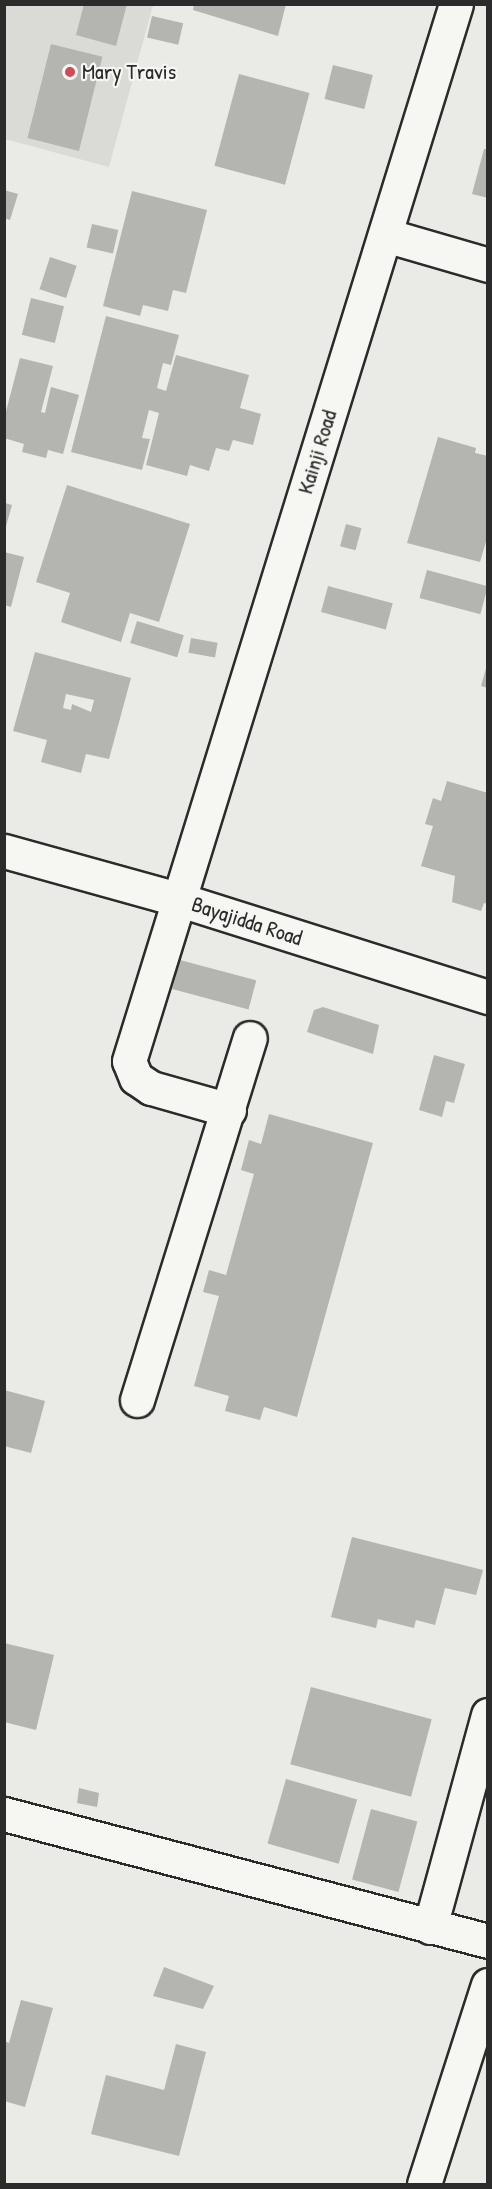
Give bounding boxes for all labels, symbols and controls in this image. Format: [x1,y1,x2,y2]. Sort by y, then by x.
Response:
place label: Mary Travis [82,59,176,85]
marker: Mary Travis [63,65,77,79]
street label: Kainji Road [292,407,342,497]
street label: Bayajidda Road [188,891,306,951]

